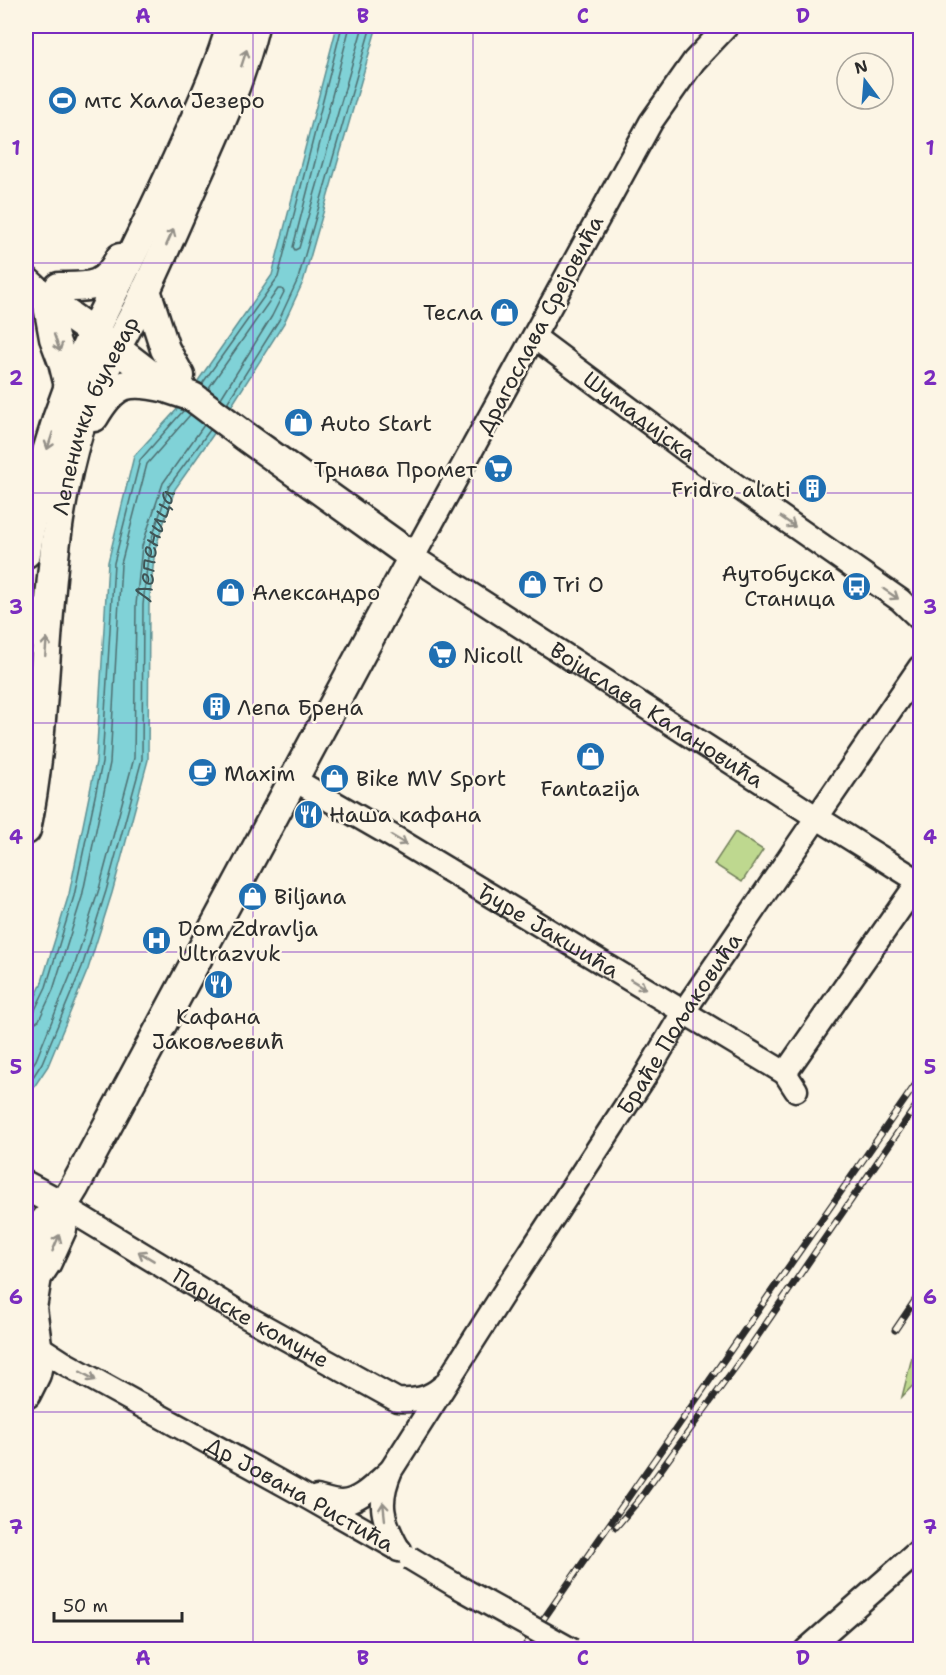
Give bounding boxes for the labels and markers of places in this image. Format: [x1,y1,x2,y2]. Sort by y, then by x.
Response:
sports icon: мтс Хала Језеро [47,84,79,116]
place label: мтс Хала Језеро [84,86,265,115]
shop icon: Тесла [488,296,520,328]
place label: Тесла [423,298,483,327]
shop icon: Auto Start [283,407,315,439]
place label: Auto Start [320,409,432,438]
supermarket icon: Трнава Промет [482,453,514,485]
place label: Трнава Промет [313,455,478,484]
building icon: Fridro alati [796,473,828,505]
place label: Fridro alati [671,475,791,504]
place label: Аутобуска Станица [721,559,835,613]
shop icon: Tri O [516,568,548,600]
place label: Tri O [553,570,604,599]
bus stop icon: Аутобуска Станица [840,570,872,602]
shop icon: Александро [215,576,247,608]
place label: Александро [252,578,380,607]
supermarket icon: Nicoll [426,639,458,671]
place label: Nicoll [463,641,523,670]
building icon: Лепа Брена [200,691,232,723]
place label: Лепа Брена [237,693,363,722]
shop icon: Fantazija [574,740,606,772]
cafe icon: Maxim [187,757,219,789]
place label: Maxim [224,759,295,788]
shop icon: Bike MV Sport [319,762,351,794]
place label: Bike MV Sport [356,764,506,793]
place label: Fantazija [540,774,640,803]
restaurant icon: Наша кафана [292,798,324,830]
place label: Наша кафана [329,800,482,829]
shop icon: Biljana [237,880,269,912]
place label: Biljana [274,882,346,911]
place label: Dom Zdravlja Ultrazvuk [178,914,318,968]
hospital icon: Dom Zdravlja Ultrazvuk [141,925,173,957]
restaurant icon: Кафана Јаковљевић [202,968,234,1000]
place label: Кафана Јаковљевић [152,1002,284,1056]

